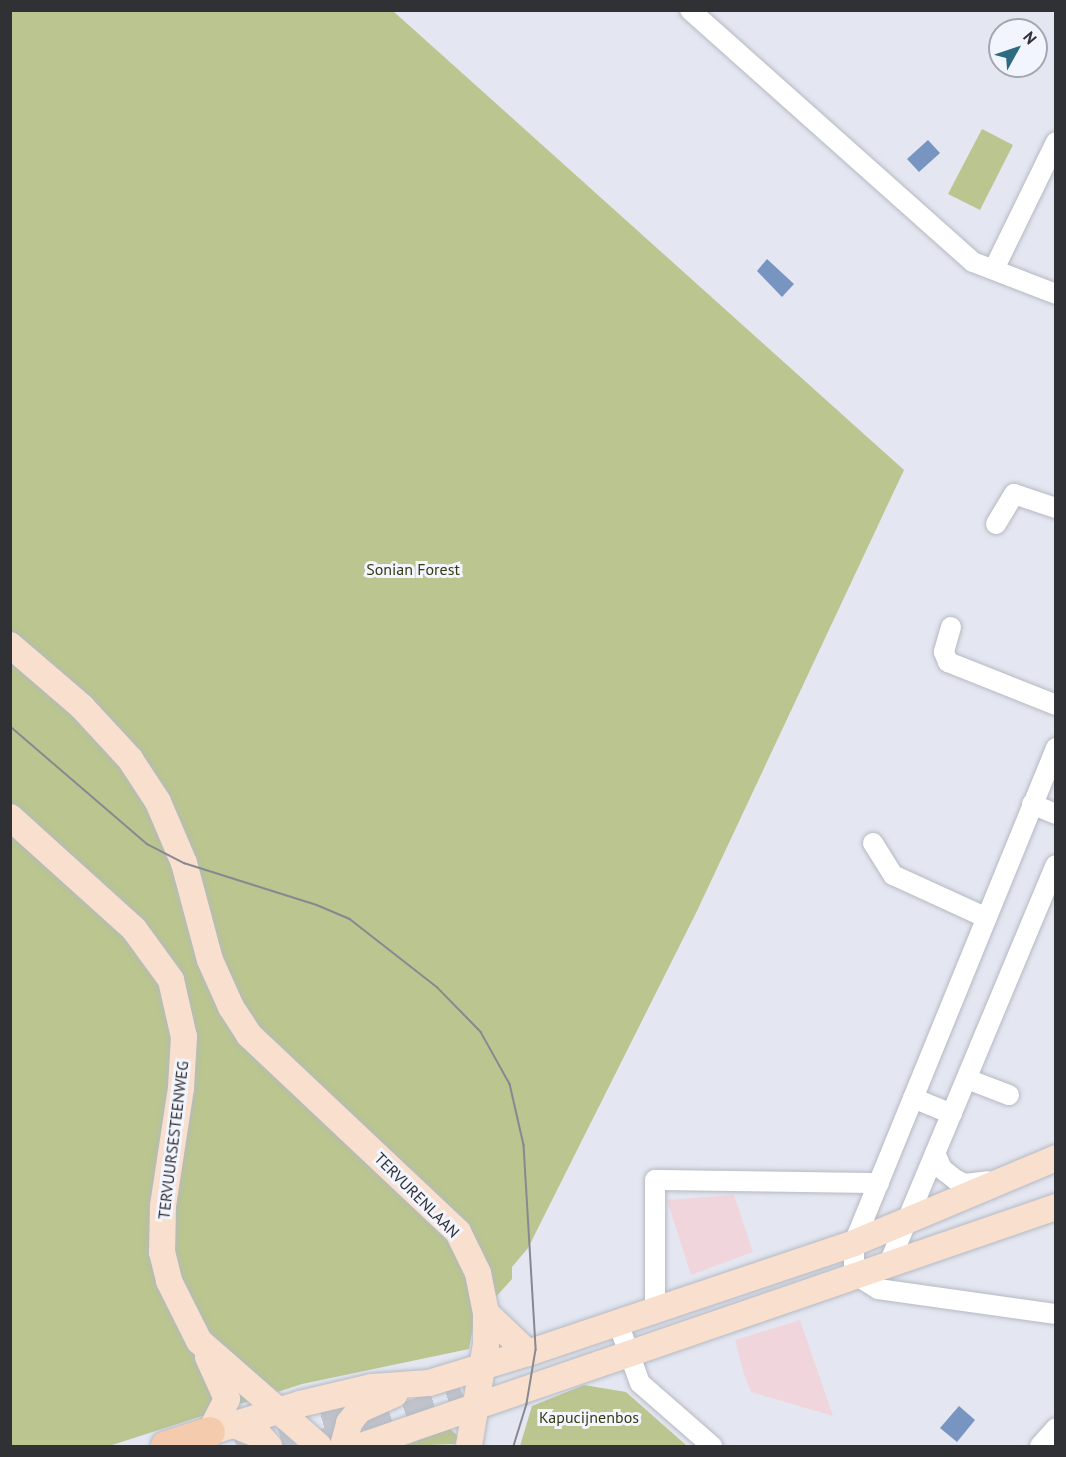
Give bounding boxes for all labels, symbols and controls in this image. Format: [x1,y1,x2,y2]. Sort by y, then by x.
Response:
north arrow [988,18,1048,78]
text: N [1019,27,1041,48]
park label: Sonian Forest [366,559,460,579]
street label: TERVUURSESTEENWEG [154,1060,192,1220]
street label: TERVURENLAAN [370,1148,464,1242]
park label: Kapucijnenbos [539,1407,639,1427]

